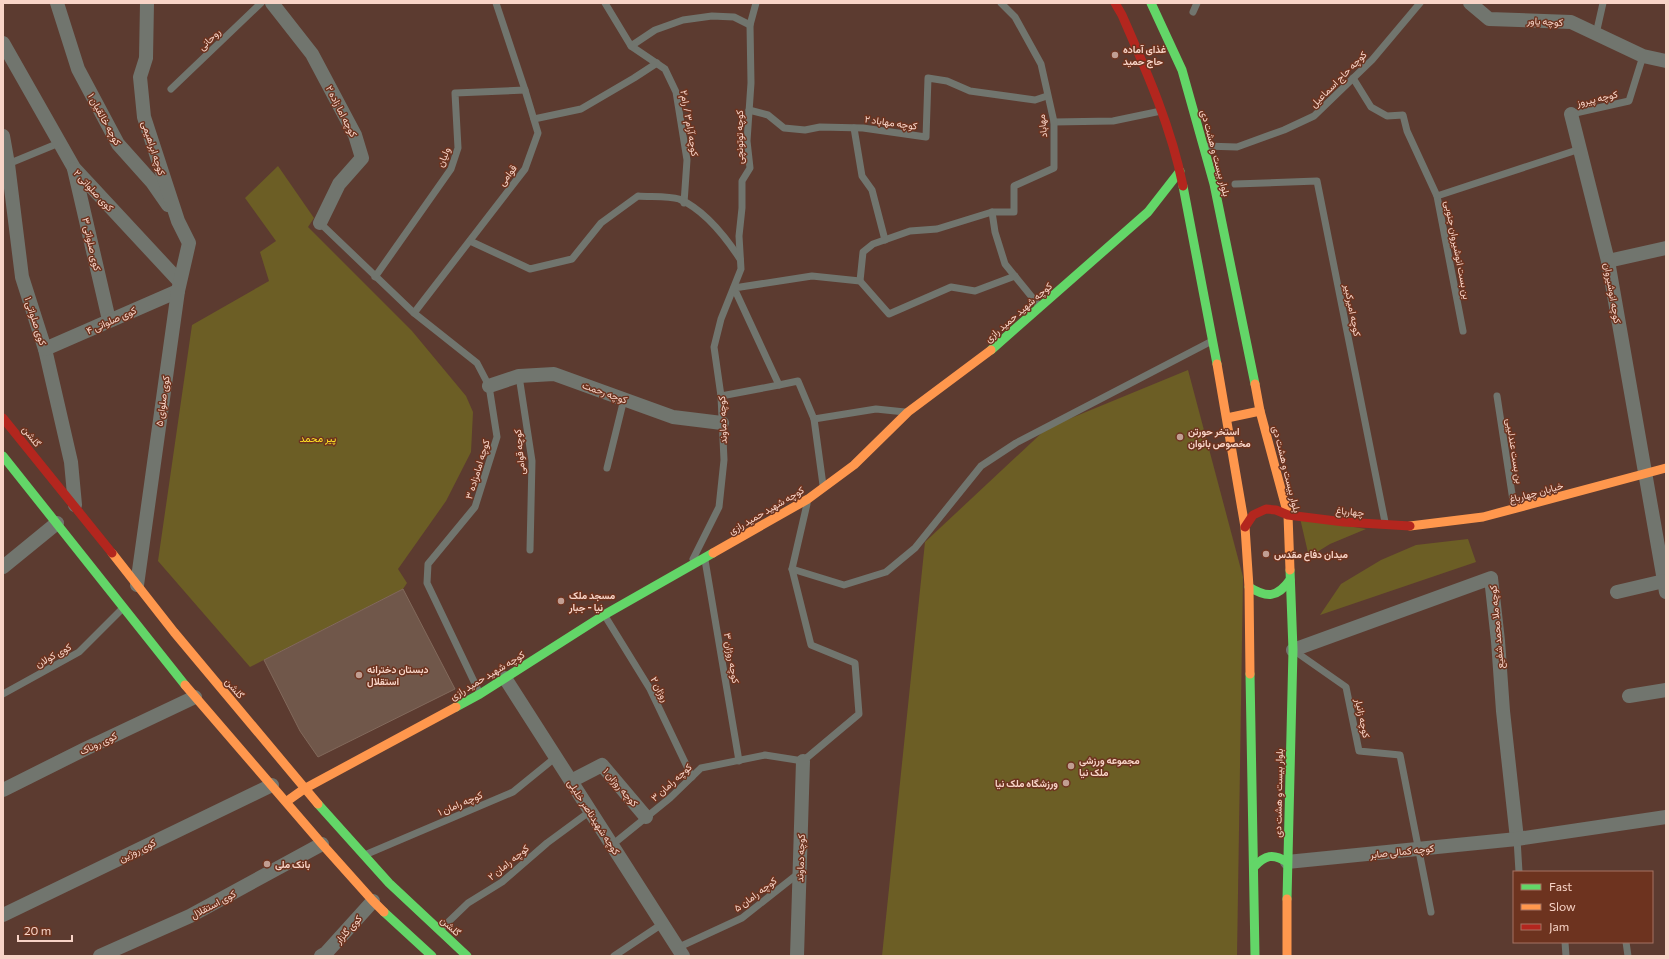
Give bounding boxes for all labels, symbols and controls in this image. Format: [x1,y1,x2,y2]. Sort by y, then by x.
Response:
street label: کوچه یاور [1525,14,1564,30]
street label: روحانی [195,26,223,53]
place label: غذای آماده حاج حمید [1123,43,1166,69]
street label: کوچه حاج اسماعیل [1307,48,1371,111]
marker: غذای آماده حاج حمید [1110,50,1120,60]
street label: کوچه اما زاده ۲ [322,83,360,140]
street label: کوچه پیروز [1574,87,1620,111]
street label: کوچه آرام۳ / رام۲ [676,89,702,158]
street label: کوچه خالقیان ۱ [84,91,124,149]
street label: بلوار بیست و هشت دی [1198,108,1233,198]
street label: کوچه توتونچی [733,110,747,164]
street label: کوچه مهاباد ۲ [864,112,919,134]
street label: مهاباد [1035,114,1050,138]
street label: کوچه ابراهیمی [138,119,169,178]
street label: ولیان [434,145,453,169]
street label: قوامی [495,162,520,189]
street label: کوی صلواتی ۲ [71,167,117,215]
street label: بن بست انوشیروان جنوبی [1442,200,1473,301]
street label: کوی صلواتی ۳ [79,216,104,273]
street label: کوچه انوشیروان [1600,262,1624,325]
street label: کوچه شهید حمید رازی [982,279,1056,346]
street label: کوچه امیرکبیر [1340,282,1364,338]
street label: کوی صلواتی ۱ [22,295,50,348]
street label: کوی صلواتی ۴ [84,303,139,337]
street label: کوی صلوای ۵ [153,374,173,427]
street label: کوچه رحمت [580,378,630,408]
street label: کوچه دماوند [715,395,731,444]
street label: بن بست عندلیبی [1503,417,1526,485]
street label: گلشن [19,423,44,450]
street label: بلوار بیست و هشت دی [1269,424,1304,514]
place label: استخر حورتن مخصوص بانوان [1188,425,1251,450]
street label: کوچه قوامی [511,428,529,475]
park label: پیر محمد [300,432,336,446]
marker: استخر حورتن مخصوص بانوان [1175,432,1185,442]
street label: کوچه امامزاده ۳ [462,437,494,501]
street label: خیابان چهارباغ [1507,479,1565,507]
street label: کوچه شهید حمید رازی [726,483,807,538]
street label: چهارباغ [1335,504,1365,520]
place label: میدان دفاع مقدس [1274,548,1349,562]
marker: میدان دفاع مقدس [1261,549,1271,559]
street label: کوچه ملا محمد شفیع [1486,584,1508,669]
place label: مسجد ملک نیا - جبار [568,589,616,614]
marker: مسجد ملک نیا - جبار [556,596,566,606]
street label: کوچه روژان ۳ [720,632,742,685]
street label: کوی کولان [33,640,74,671]
street label: کوچه شهید حمید رازی [447,648,528,704]
place label: دبستان دخترانه استقلال [367,663,428,688]
marker: دبستان دخترانه استقلال [354,670,364,680]
street label: روژان ۲ [647,674,672,704]
street label: گلشن [222,675,247,702]
street label: کوچه زانیار [1351,696,1373,740]
street label: کوی روناک [77,729,119,758]
street label: بلوار بیست و هشت دی [1271,748,1286,838]
place label: مجموعه ورزشی ملک نیا [1079,754,1140,779]
street label: کوچه رامان ۳ [648,760,696,805]
marker: مجموعه ورزشی ملک نیا [1066,761,1076,771]
street label: کوچه روژان ۱ [599,765,641,811]
street label: کوچه شهیدناصر خلیلی [564,777,623,858]
place label: ورزشگاه ملک نیا [995,777,1058,790]
marker: ورزشگاه ملک نیا [1061,778,1071,788]
street label: کوچه رامان ۱ [436,788,485,820]
street label: کوچه دماوند [793,833,809,882]
street label: کوی روژین [117,836,158,865]
street label: کوچه رامان ۲ [485,841,533,884]
street label: کوچه کمالی صابر [1368,842,1435,862]
place label: بانک ملی [275,858,310,871]
marker: بانک ملی [262,859,272,869]
legend [1513,871,1653,943]
street label: کوچه رامان ۵ [731,874,780,916]
text: Fast [1549,879,1572,893]
street label: کوی استقلال [188,887,239,922]
text: Slow [1549,899,1576,913]
street label: کوی گلزار [331,912,365,947]
street label: گلشن [438,914,464,939]
scale bar [18,917,72,943]
text: Jam [1549,919,1569,934]
text: 20 m [24,923,51,937]

